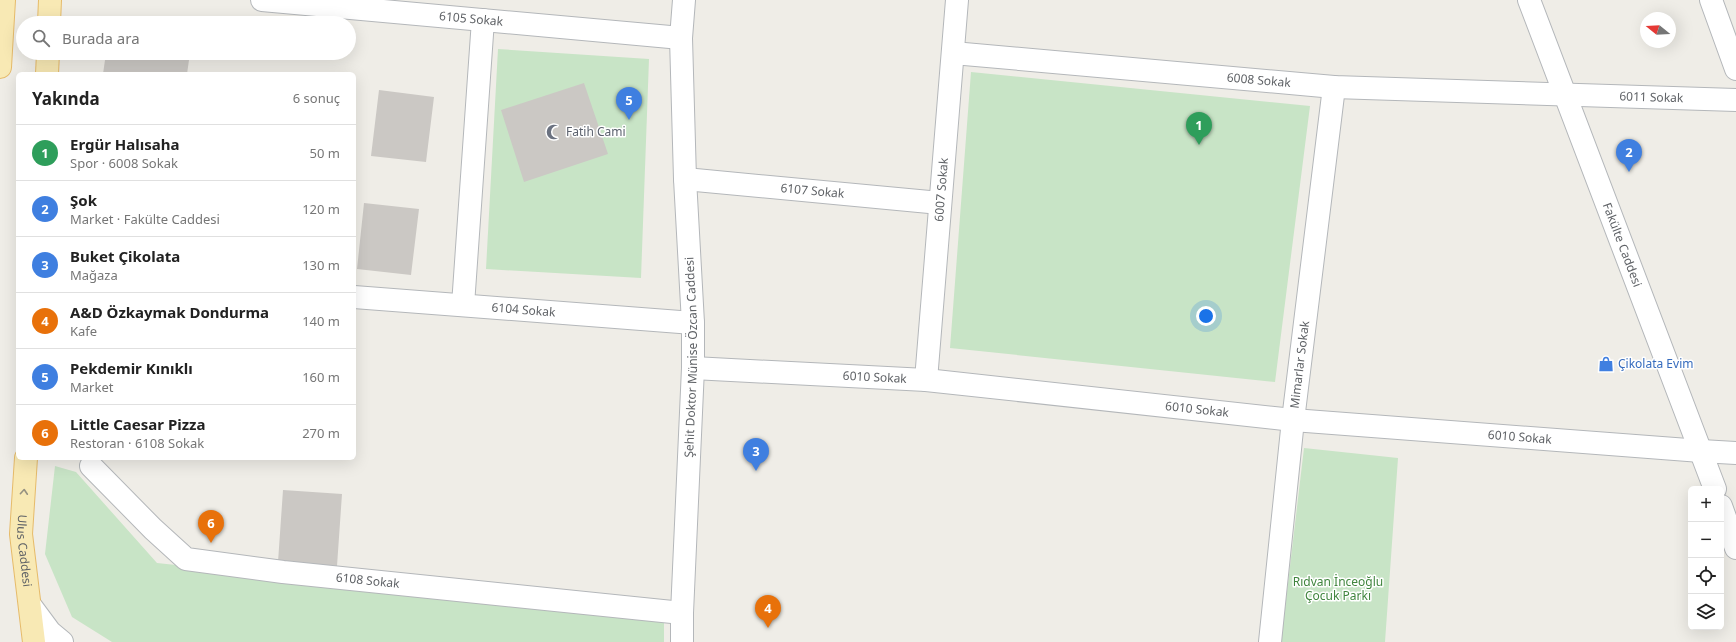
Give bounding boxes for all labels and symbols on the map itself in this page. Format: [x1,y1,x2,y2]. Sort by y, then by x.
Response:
street label: 6105 Sokak [439,7,504,30]
north arrow [1640,12,1676,48]
street label: 6008 Sokak [1226,68,1292,91]
pin: 5 [616,87,642,120]
street label: 6011 Sokak [1619,87,1684,106]
pin: 1 [1186,112,1212,145]
mosque icon: Fatih Cami [545,123,563,141]
place label: Fatih Cami [566,123,626,140]
pin: 2 [1616,139,1642,172]
street label: 6007 Sokak [930,156,952,222]
street label: 6107 Sokak [780,179,846,202]
street label: Fakülte Caddesi [1599,200,1646,289]
street label: Şehit Doktor Münise Özcan Caddesi [680,256,701,458]
street label: 6104 Sokak [491,299,557,320]
your location [1196,306,1216,326]
street label: Mimarlar Sokak [1285,319,1313,409]
shop icon: Çikolata Evim [1597,355,1615,373]
place label: Çikolata Evim [1618,355,1693,372]
street label: 6010 Sokak [842,367,908,387]
street label: 6010 Sokak [1164,397,1230,421]
street label: 6010 Sokak [1487,426,1553,448]
pin: 3 [743,438,769,471]
one-way arrow [19,489,28,495]
pin: 6 [198,510,224,543]
street label: Ulus Caddesi [13,514,36,588]
street label: 6108 Sokak [335,568,401,592]
park label: Rıdvan İnceoğlu Çocuk Parkı [1293,573,1383,604]
pin: 4 [755,595,781,628]

